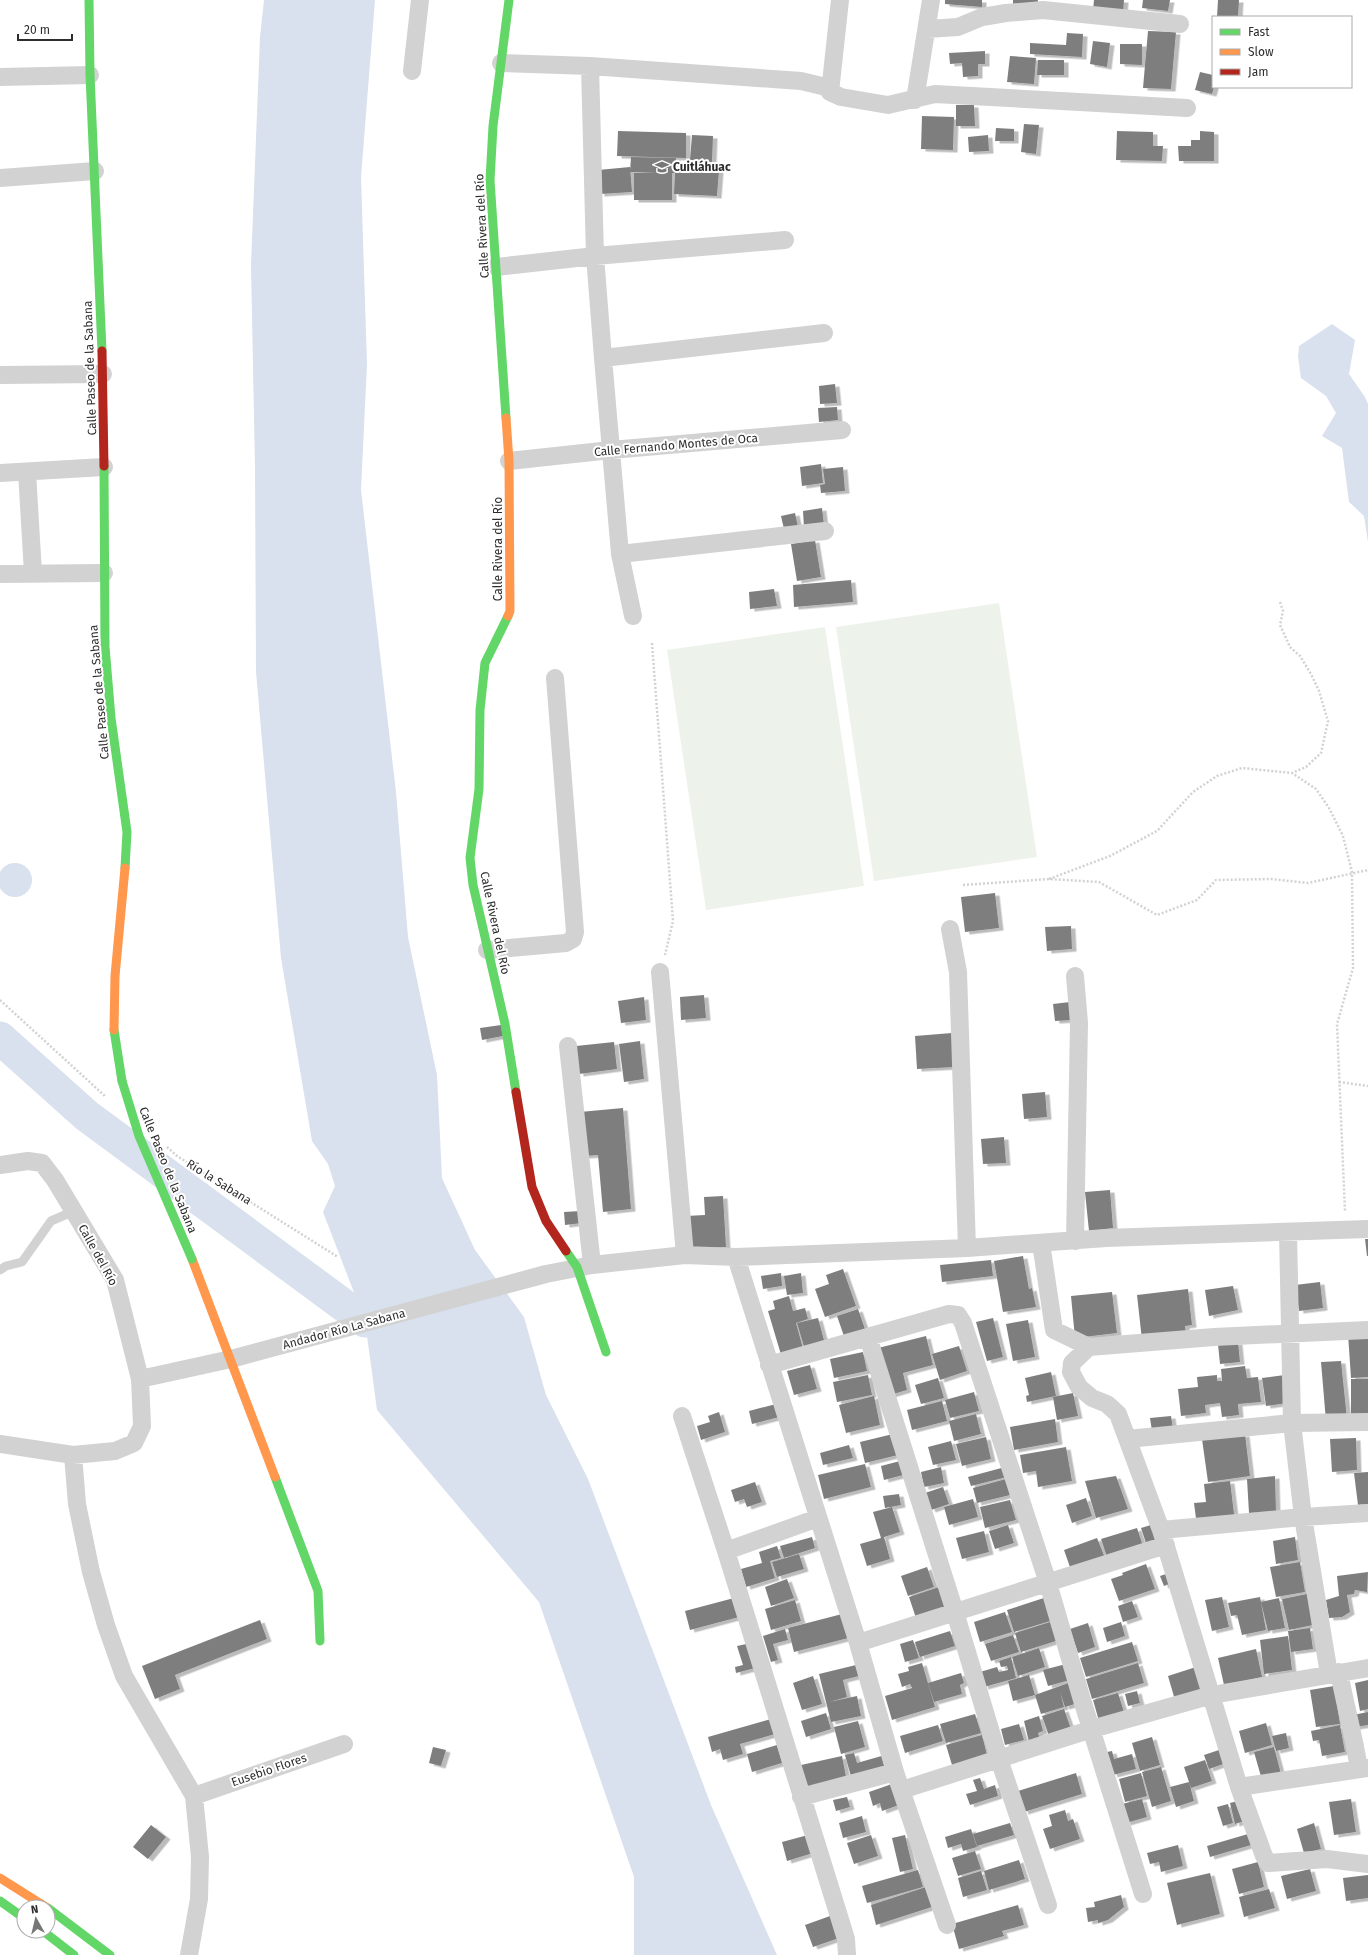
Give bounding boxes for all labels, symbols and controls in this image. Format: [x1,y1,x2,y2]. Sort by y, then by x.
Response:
scale bar [18,16,72,42]
legend [1212,16,1352,88]
text: 20 m [24,23,50,37]
text: Fast [1248,25,1270,39]
text: Slow [1248,45,1274,59]
text: Jam [1248,65,1268,79]
school or university icon: Cuitláhuac [654,159,670,175]
place label: Cuitláhuac [673,160,731,174]
street label: Calle Rivera del Río [472,173,492,279]
street label: Calle Paseo de la Sabana [81,300,99,436]
street label: Calle Fernando Montes de Oca [593,431,759,459]
street label: Calle Rivera del Río [491,497,505,601]
street label: Calle Paseo de la Sabana [86,624,112,760]
street label: Calle Rivera del Río [477,870,513,976]
street label: Calle Paseo de la Sabana [136,1105,200,1235]
street label: Río la Sabana [184,1156,254,1208]
street label: Calle del Río [75,1222,121,1288]
street label: Andador Río La Sabana [281,1306,407,1352]
street label: Eusebio Flores [229,1750,309,1789]
north arrow [16,1899,56,1939]
text: N [30,1903,39,1917]

